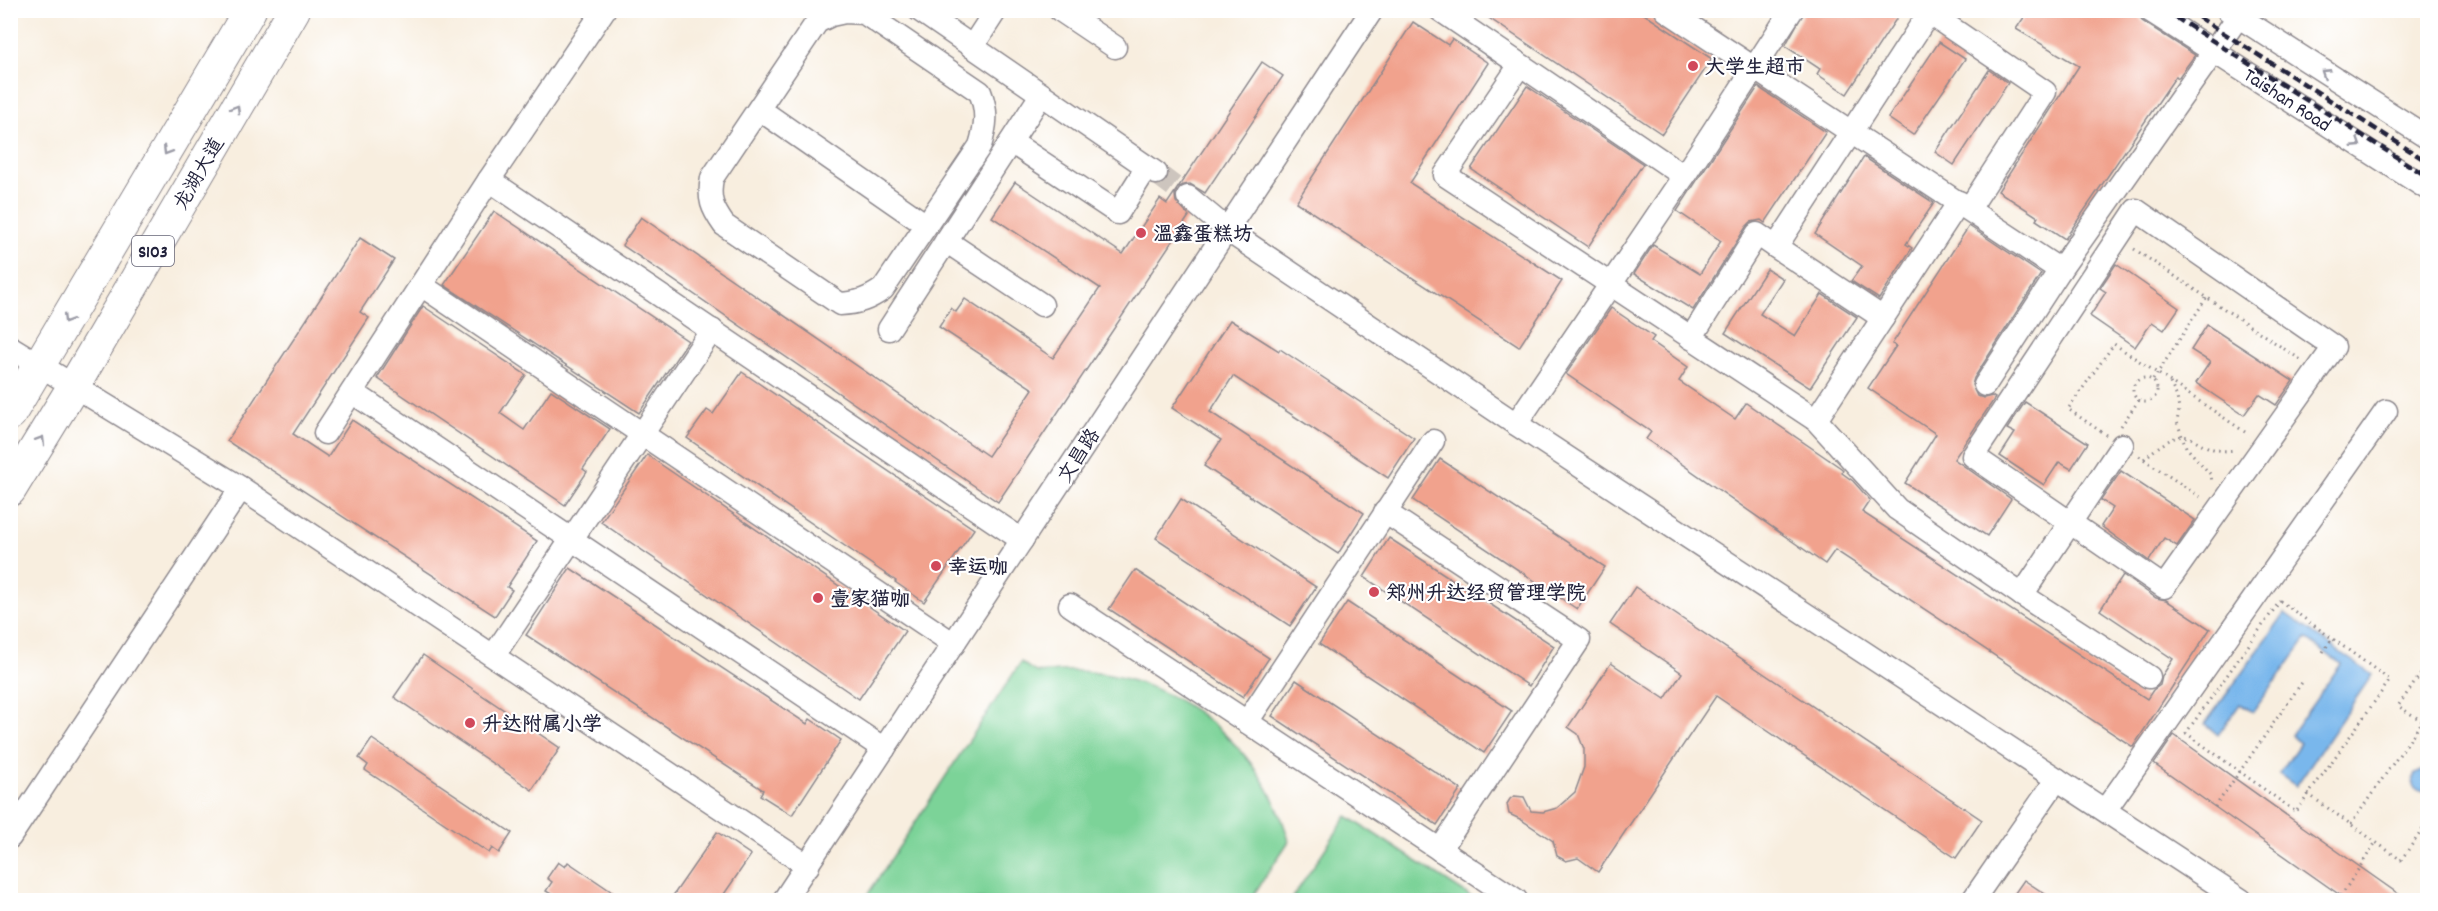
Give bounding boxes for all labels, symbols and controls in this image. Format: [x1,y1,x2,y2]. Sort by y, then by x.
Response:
place label: 大学生超市 [1705,55,1805,83]
marker: 大学生超市 [1686,59,1700,73]
street label: Taishan Road [2237,63,2336,140]
one-way arrow [2321,68,2331,80]
one-way arrow [229,105,240,115]
street label: 龙湖大道 [168,133,233,216]
one-way arrow [2351,136,2362,147]
one-way arrow [162,145,174,155]
place label: 温鑫蛋糕坊 [1153,222,1253,250]
marker: 温鑫蛋糕坊 [1134,226,1148,240]
road number: S103 [132,236,174,266]
one-way arrow [63,313,75,323]
street label: 文昌路 [1052,423,1109,489]
one-way arrow [34,436,45,446]
place label: 幸运咖 [948,555,1008,583]
marker: 幸运咖 [929,559,943,573]
place label: 郑州升达经贸管理学院 [1386,581,1586,609]
marker: 郑州升达经贸管理学院 [1367,585,1381,599]
place label: 壹家猫咖 [830,587,910,615]
marker: 壹家猫咖 [811,591,825,605]
place label: 升达附属小学 [482,712,602,740]
marker: 升达附属小学 [463,716,477,730]

